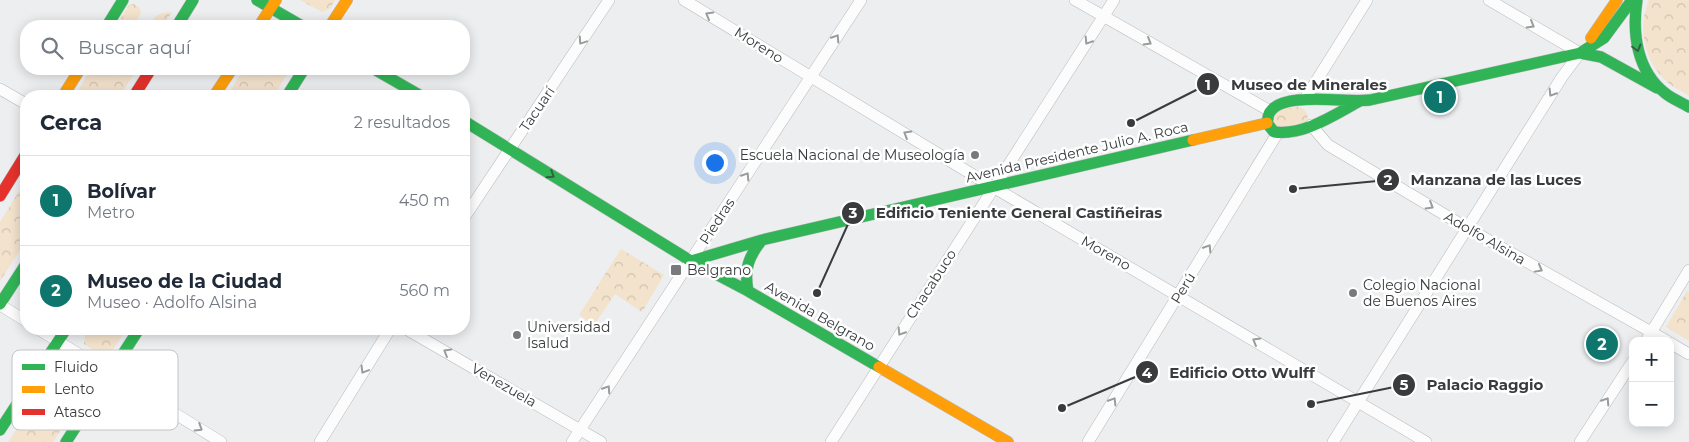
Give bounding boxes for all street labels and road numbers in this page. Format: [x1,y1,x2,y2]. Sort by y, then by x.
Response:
street label: Moreno [731,23,787,67]
street label: Tacuarí [515,82,559,135]
street label: Avenida Presidente Julio A. Roca [964,118,1190,186]
street label: Piedras [695,194,739,248]
street label: Adolfo Alsina [1441,207,1529,269]
street label: Moreno [1078,232,1134,274]
street label: Chacabuco [902,246,960,322]
street label: Perú [1167,269,1199,307]
street label: Avenida Belgrano [762,277,878,355]
street label: Venezuela [468,359,540,411]

